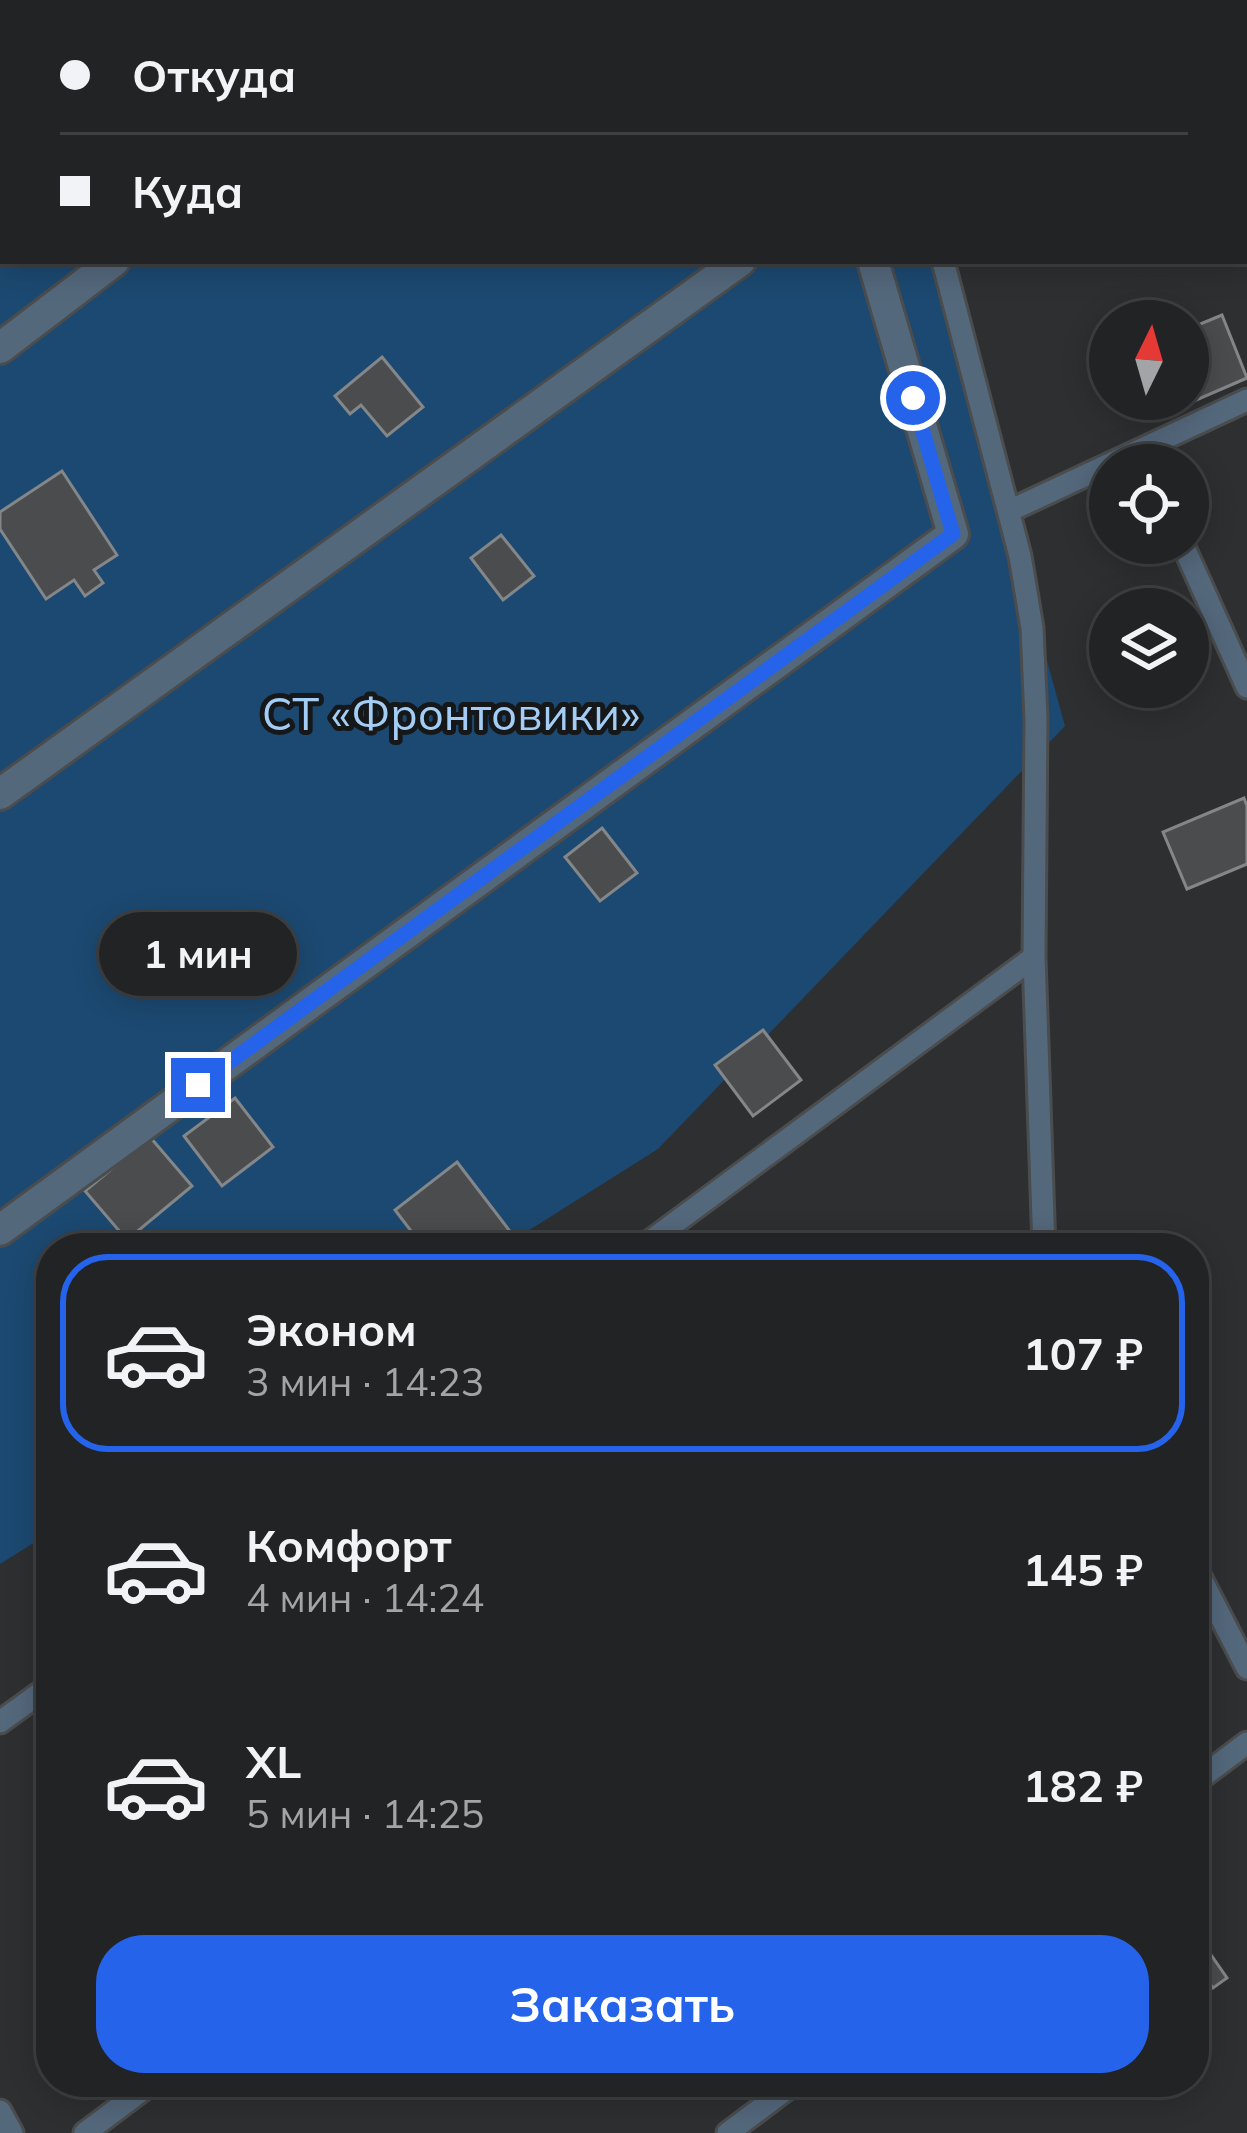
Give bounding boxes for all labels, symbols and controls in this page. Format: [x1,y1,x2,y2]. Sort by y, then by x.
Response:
text: Откуда [132,47,296,103]
text: Куда [132,163,243,219]
north arrow [1089,300,1209,420]
map controls [1089,300,1209,708]
route start [886,371,940,425]
button: locate [1089,444,1209,564]
button: layers [1089,588,1209,708]
park label: СТ «Фронтовики» [262,685,640,741]
callout: 1 мин [99,911,297,995]
text: 1 мин [143,929,253,978]
route end [171,1058,225,1112]
icon: car [102,1299,210,1407]
text: Эконом [246,1301,417,1357]
text: 107 ₽ [1023,1325,1143,1381]
text: 3 мин · 14:23 [246,1357,484,1406]
icon: car [102,1515,210,1623]
text: Комфорт [246,1517,452,1573]
text: 145 ₽ [1023,1541,1143,1597]
text: 4 мин · 14:24 [246,1573,484,1622]
icon: car [102,1731,210,1839]
text: XL [246,1733,301,1789]
text: 182 ₽ [1023,1757,1143,1813]
text: 5 мин · 14:25 [246,1789,484,1838]
button: Заказать [96,1935,1149,2073]

